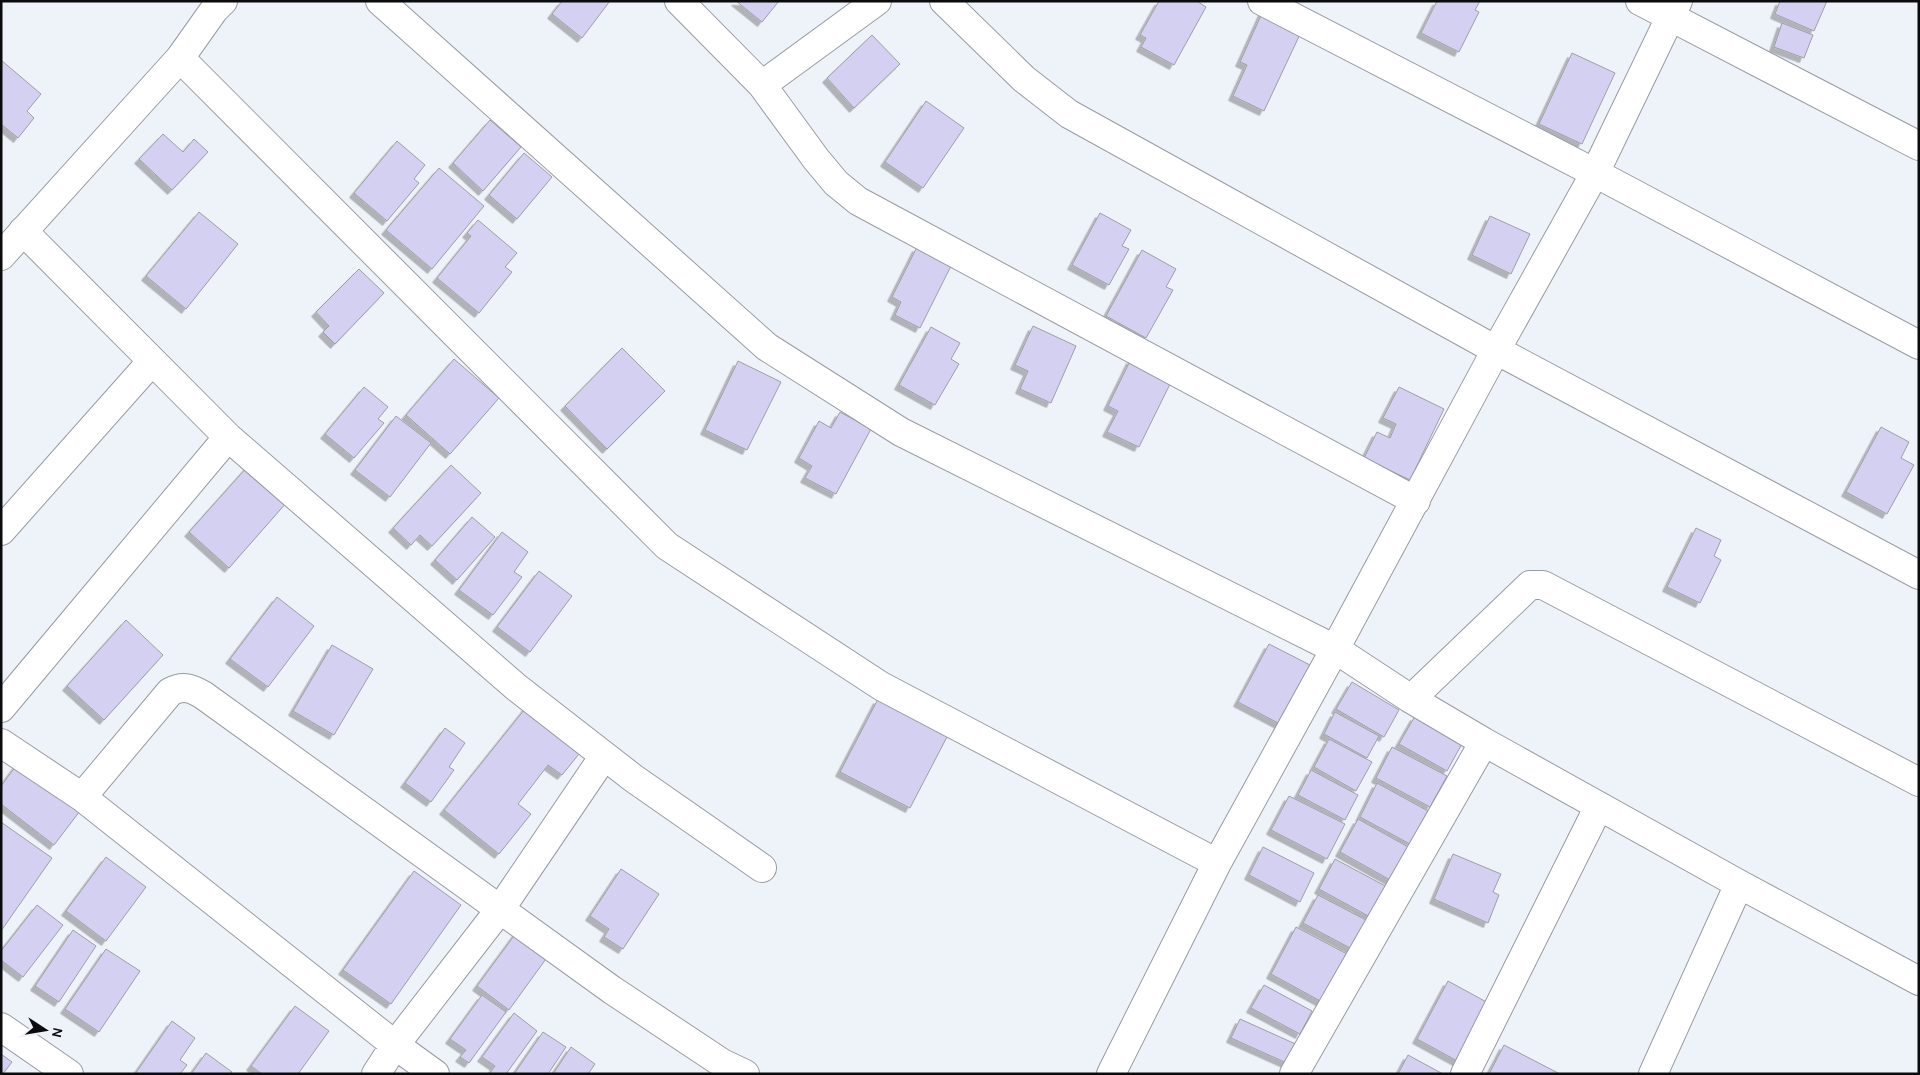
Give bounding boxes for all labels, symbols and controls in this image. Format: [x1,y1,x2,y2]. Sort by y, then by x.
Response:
north arrow [20,1005,70,1055]
text: N [48,1026,67,1039]

